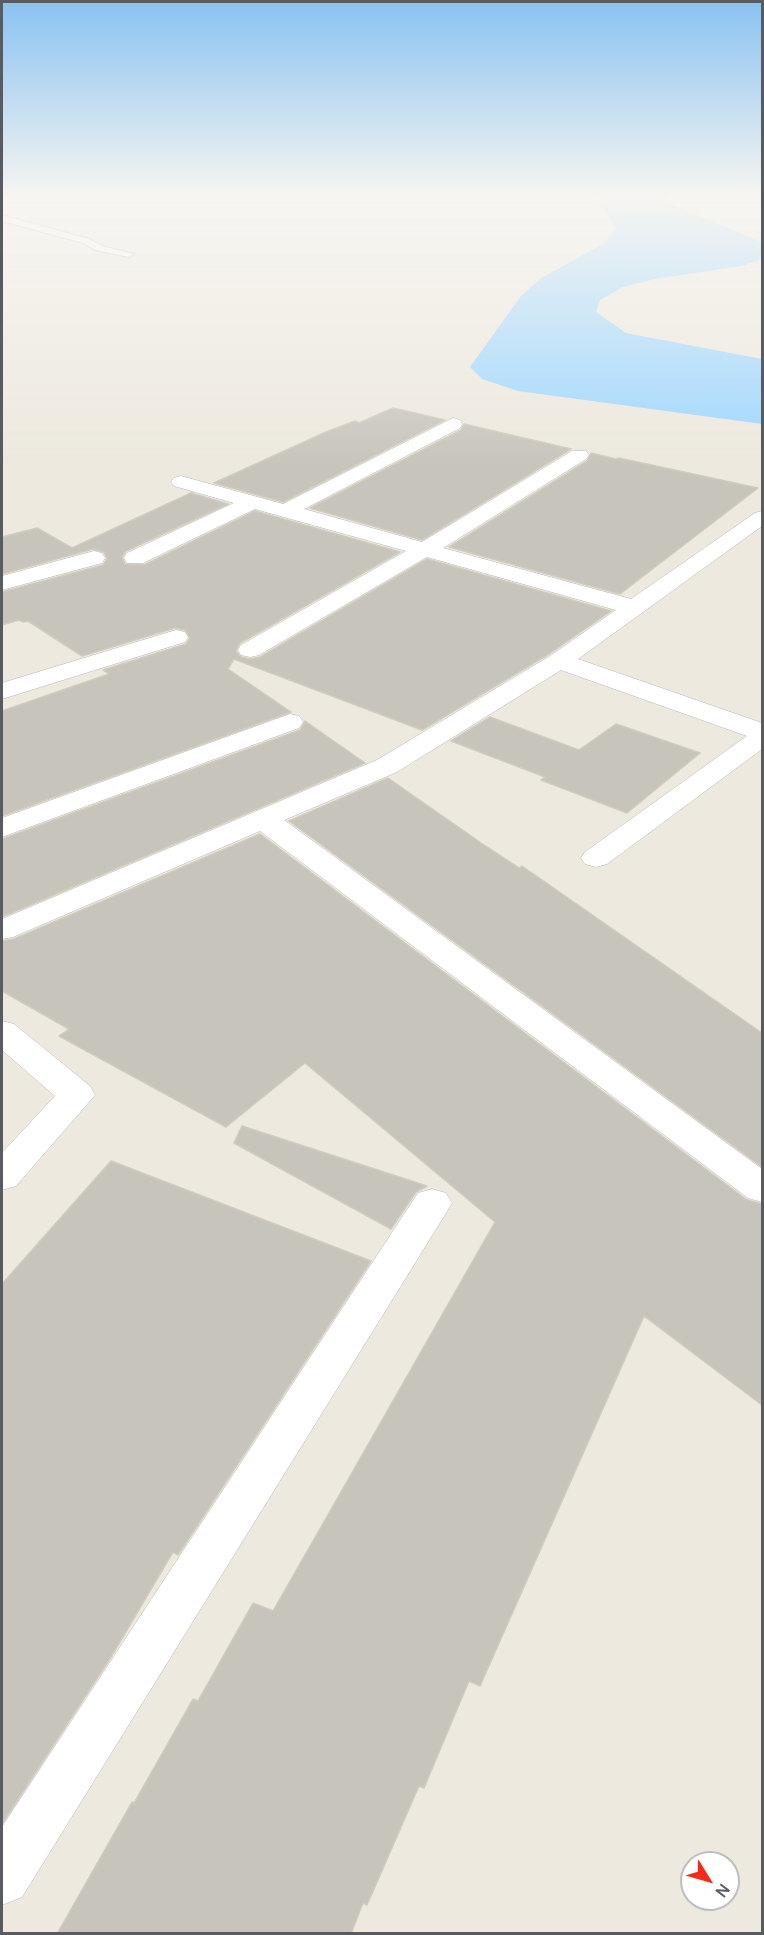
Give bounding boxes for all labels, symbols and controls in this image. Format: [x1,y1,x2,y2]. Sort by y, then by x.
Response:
north arrow [680,1851,740,1911]
text: N [711,1879,735,1902]

